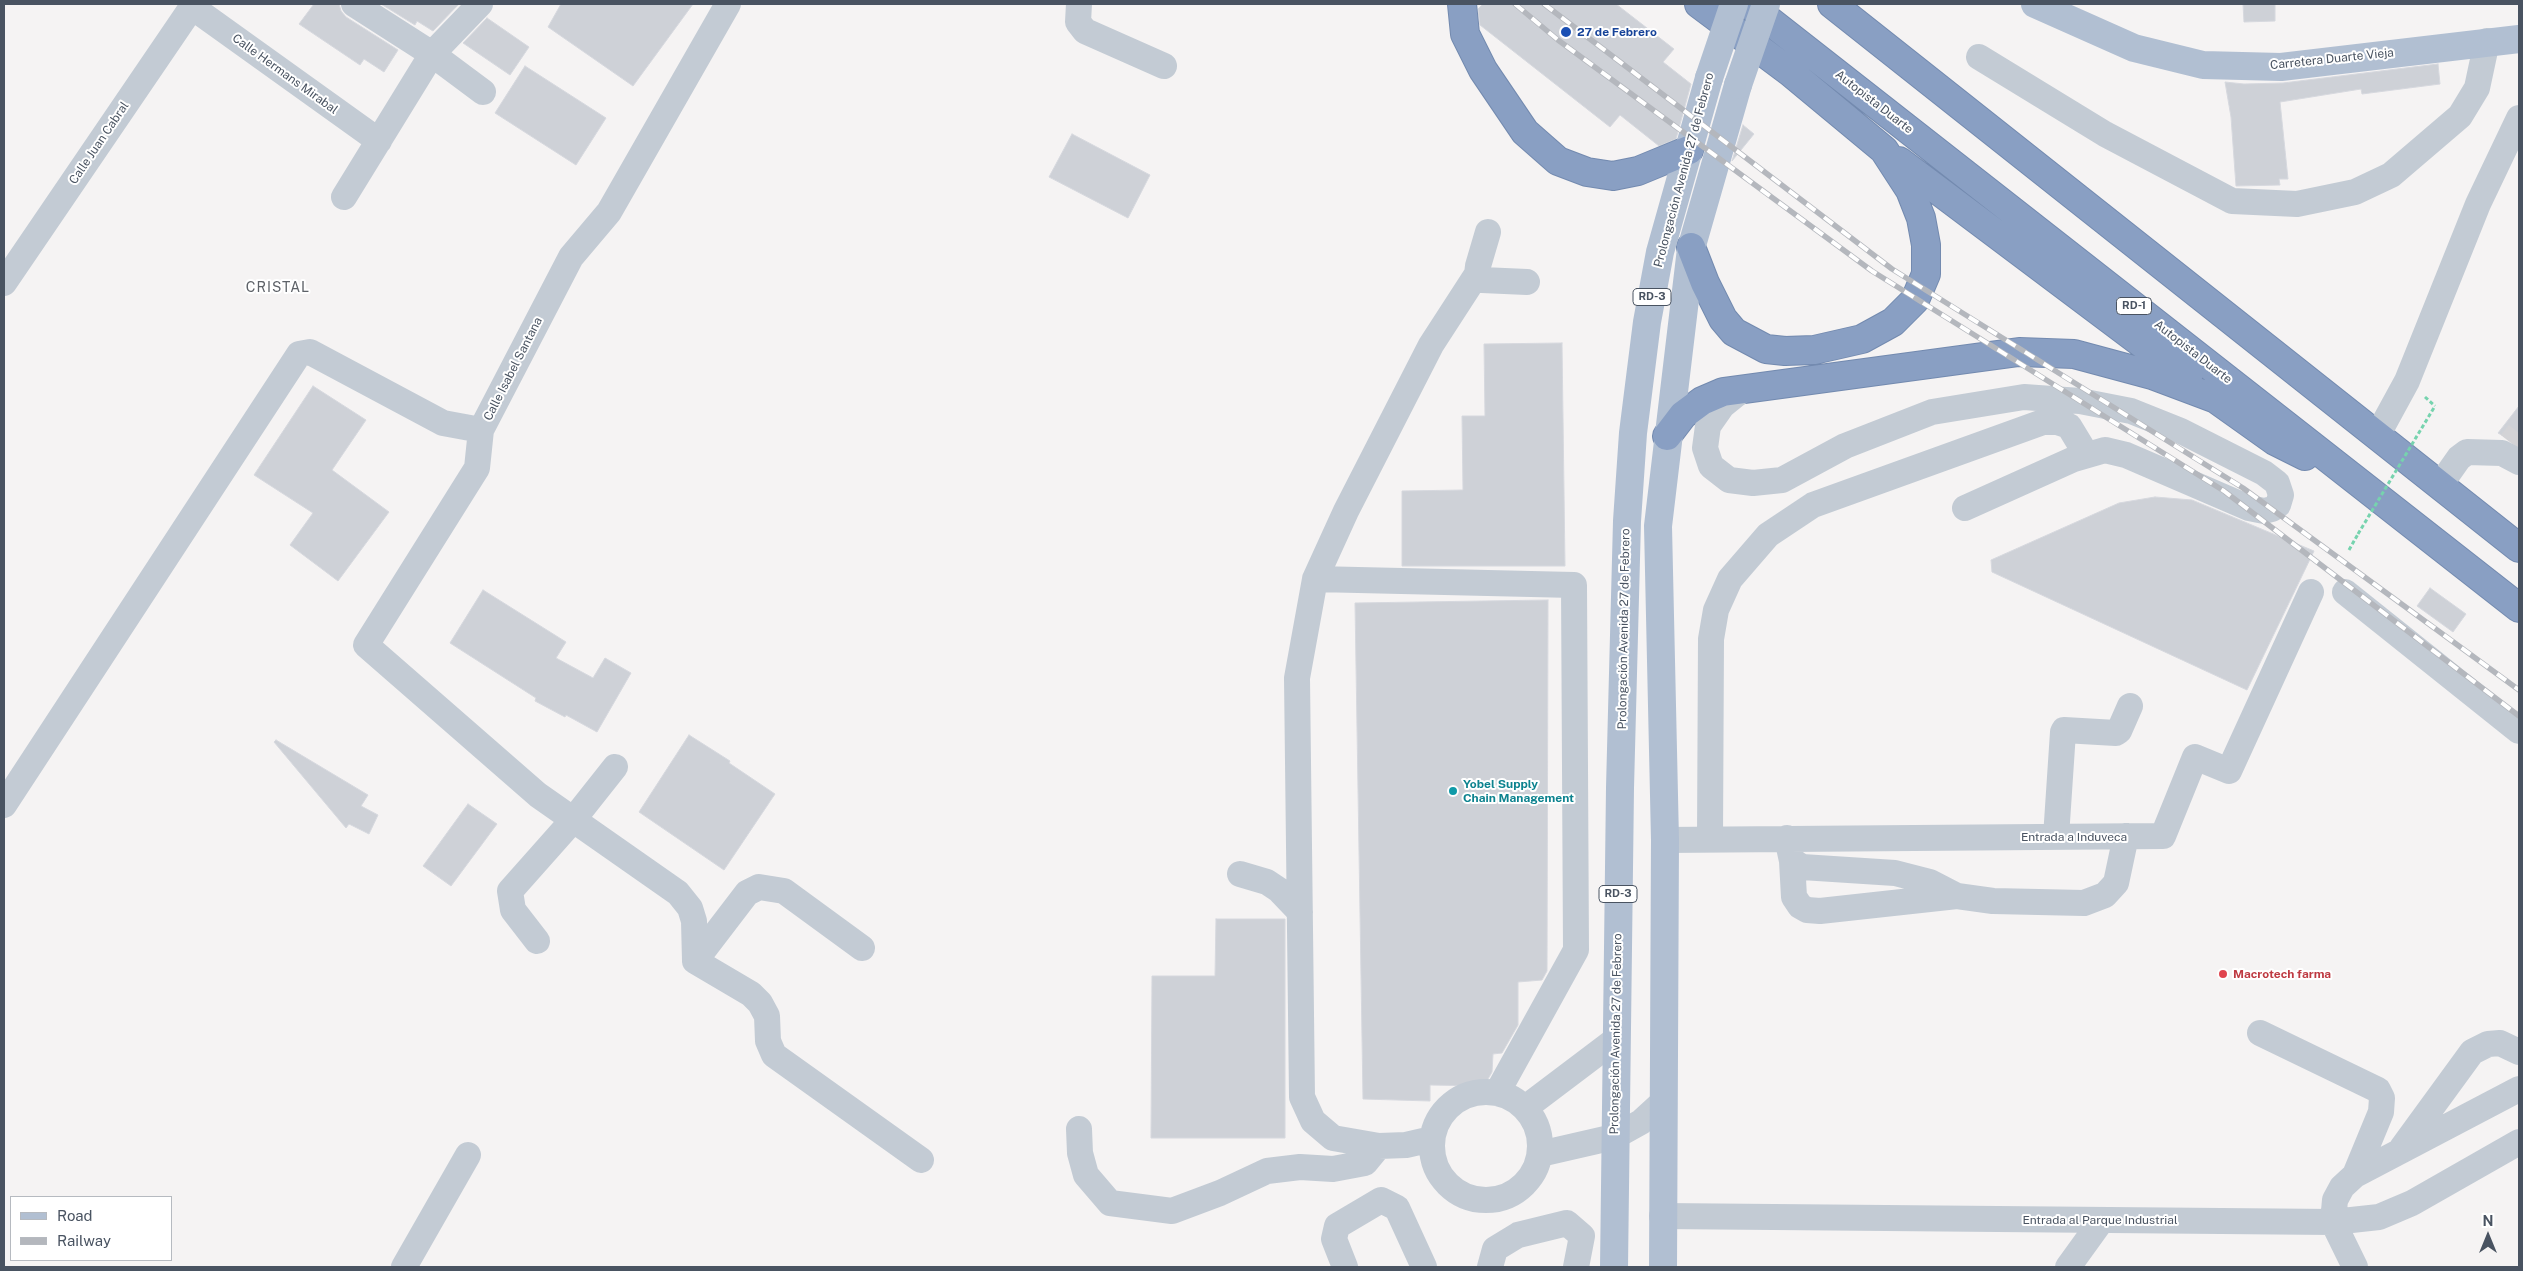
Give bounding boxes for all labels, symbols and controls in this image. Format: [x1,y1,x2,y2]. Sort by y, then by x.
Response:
marker: 27 de Febrero [1559,25,1573,39]
place label: 27 de Febrero [1577,25,1657,39]
street label: Calle Hermans Mirabal [229,31,341,117]
street label: Carretera Duarte Vieja [2269,45,2395,73]
street label: Autopista Duarte [1832,67,1916,137]
street label: Prolongación Avenida 27 de Febrero [1651,71,1717,269]
street label: Calle Juan Cabral [66,99,132,187]
district label: CRISTAL [245,280,311,296]
road number: RD-3 [1633,288,1671,306]
road number: RD-1 [2116,298,2152,314]
street label: Calle Isabel Santana [481,315,545,423]
street label: Autopista Duarte [2151,317,2235,387]
street label: Prolongación Avenida 27 de Febrero [1615,528,1633,730]
place label: Yobel Supply Chain Management [1463,777,1574,805]
marker: Yobel Supply Chain Management [1447,785,1459,797]
street label: Entrada a Induveca [2021,830,2127,844]
road number: RD-3 [1599,886,1637,902]
street label: Prolongación Avenida 27 de Febrero [1607,933,1625,1135]
place label: Macrotech farma [2233,967,2331,981]
marker: Macrotech farma [2217,968,2229,980]
legend [10,1196,172,1261]
text: Road [57,1207,93,1224]
north arrow [2463,1211,2513,1261]
street label: Entrada al Parque Industrial [2022,1213,2178,1227]
text: N [2483,1213,2493,1229]
text: Railway [57,1232,111,1249]

